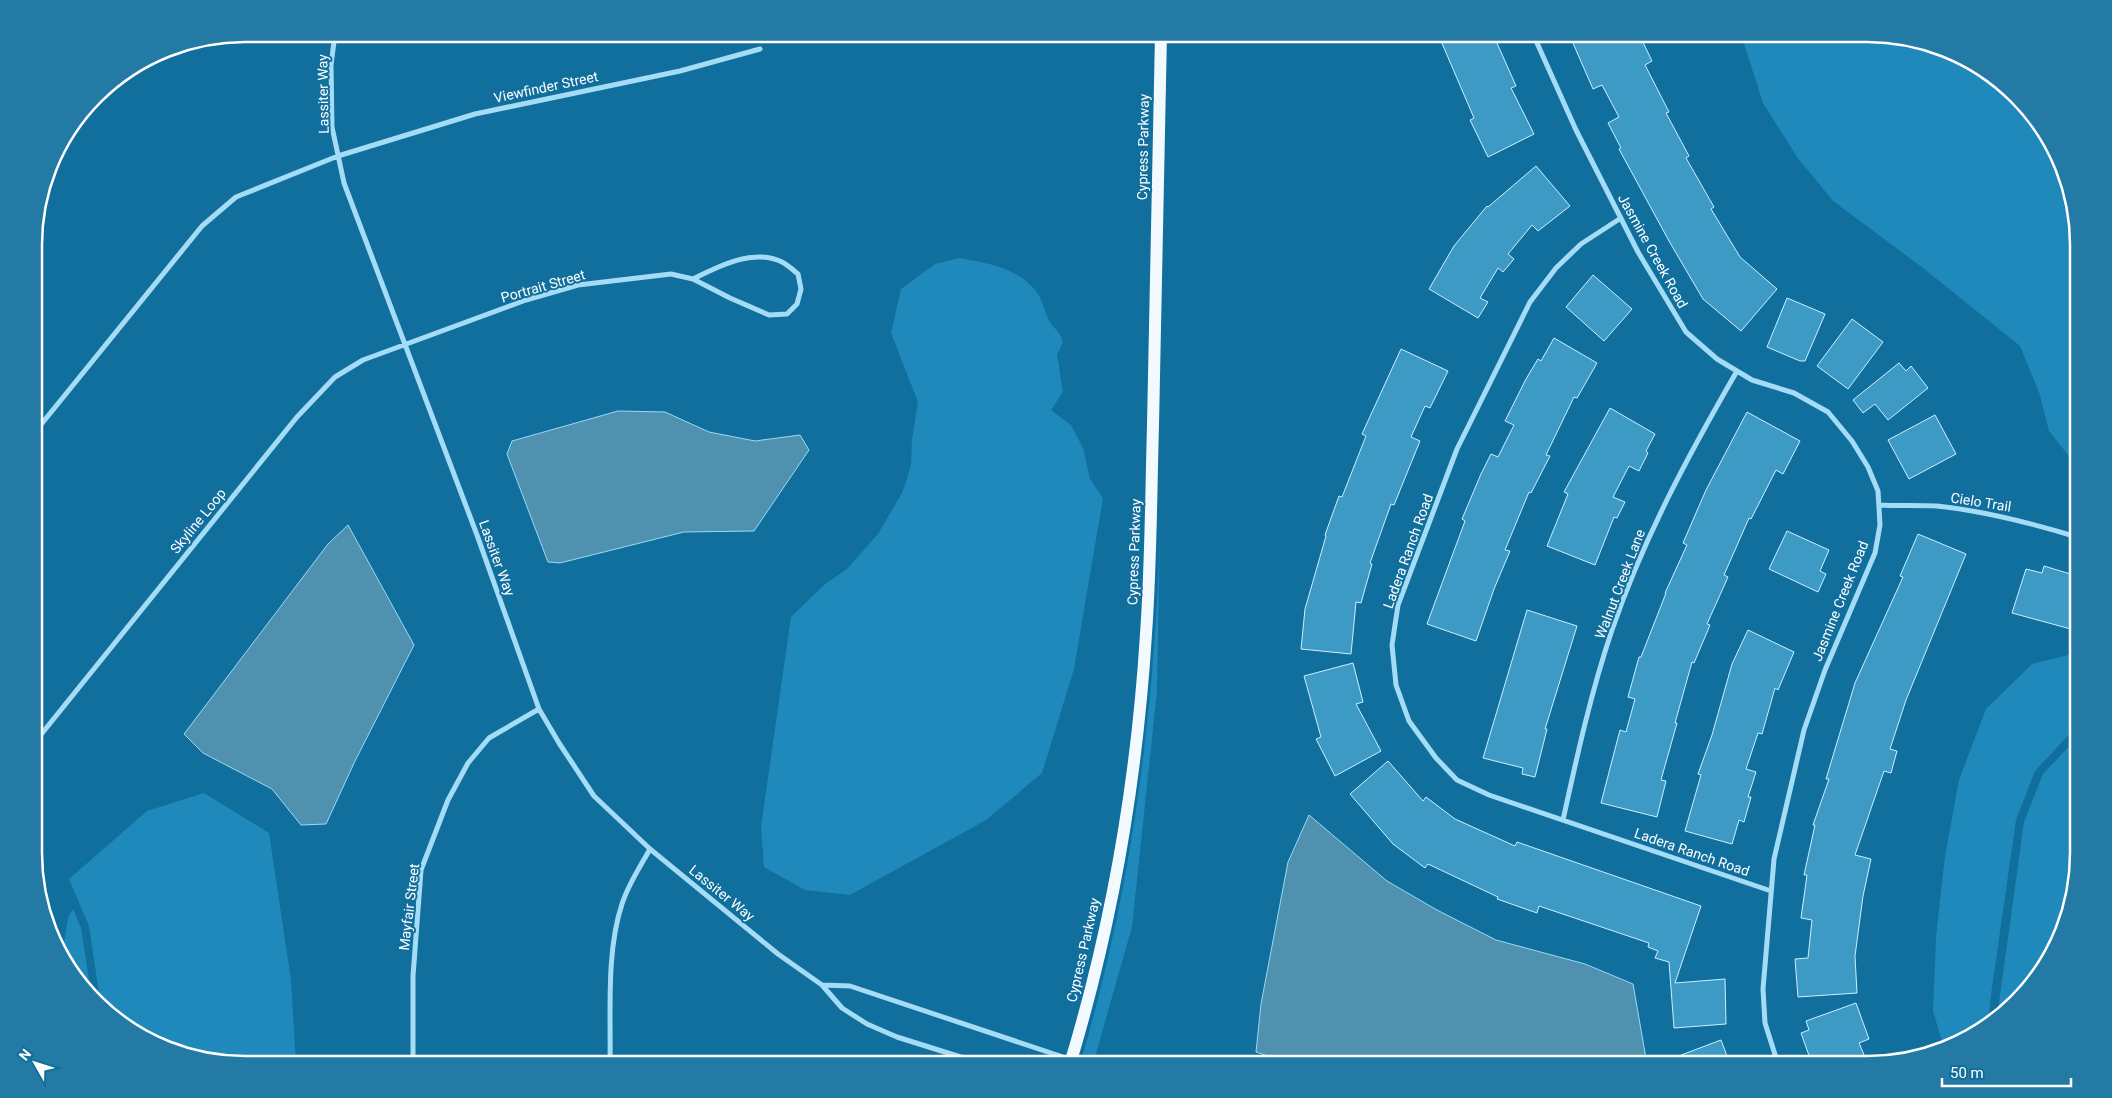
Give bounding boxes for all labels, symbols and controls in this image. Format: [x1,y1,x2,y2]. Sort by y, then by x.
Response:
street label: Lassiter Way [314,54,332,134]
street label: Viewfinder Street [492,68,600,106]
street label: Cypress Parkway [1134,93,1152,200]
street label: Jasmine Creek Road [1615,191,1691,311]
street label: Portrait Street [499,266,587,306]
street label: Skyline Loop [167,485,229,557]
street label: Cielo Trail [1949,489,2013,515]
street label: Ladera Ranch Road [1380,492,1436,610]
street label: Cypress Parkway [1124,498,1144,605]
street label: Lassiter Way [476,518,518,598]
street label: Walnut Creek Lane [1592,527,1648,641]
street label: Jasmine Creek Road [1809,539,1871,663]
street label: Ladera Ranch Road [1632,825,1752,879]
street label: Mayfair Street [396,862,422,951]
street label: Lassiter Way [686,862,758,924]
street label: Cypress Parkway [1063,896,1103,1004]
north arrow [10,1038,60,1088]
text: N [16,1046,34,1064]
scale bar [1942,1056,2071,1088]
text: 50 m [1950,1064,1984,1082]

